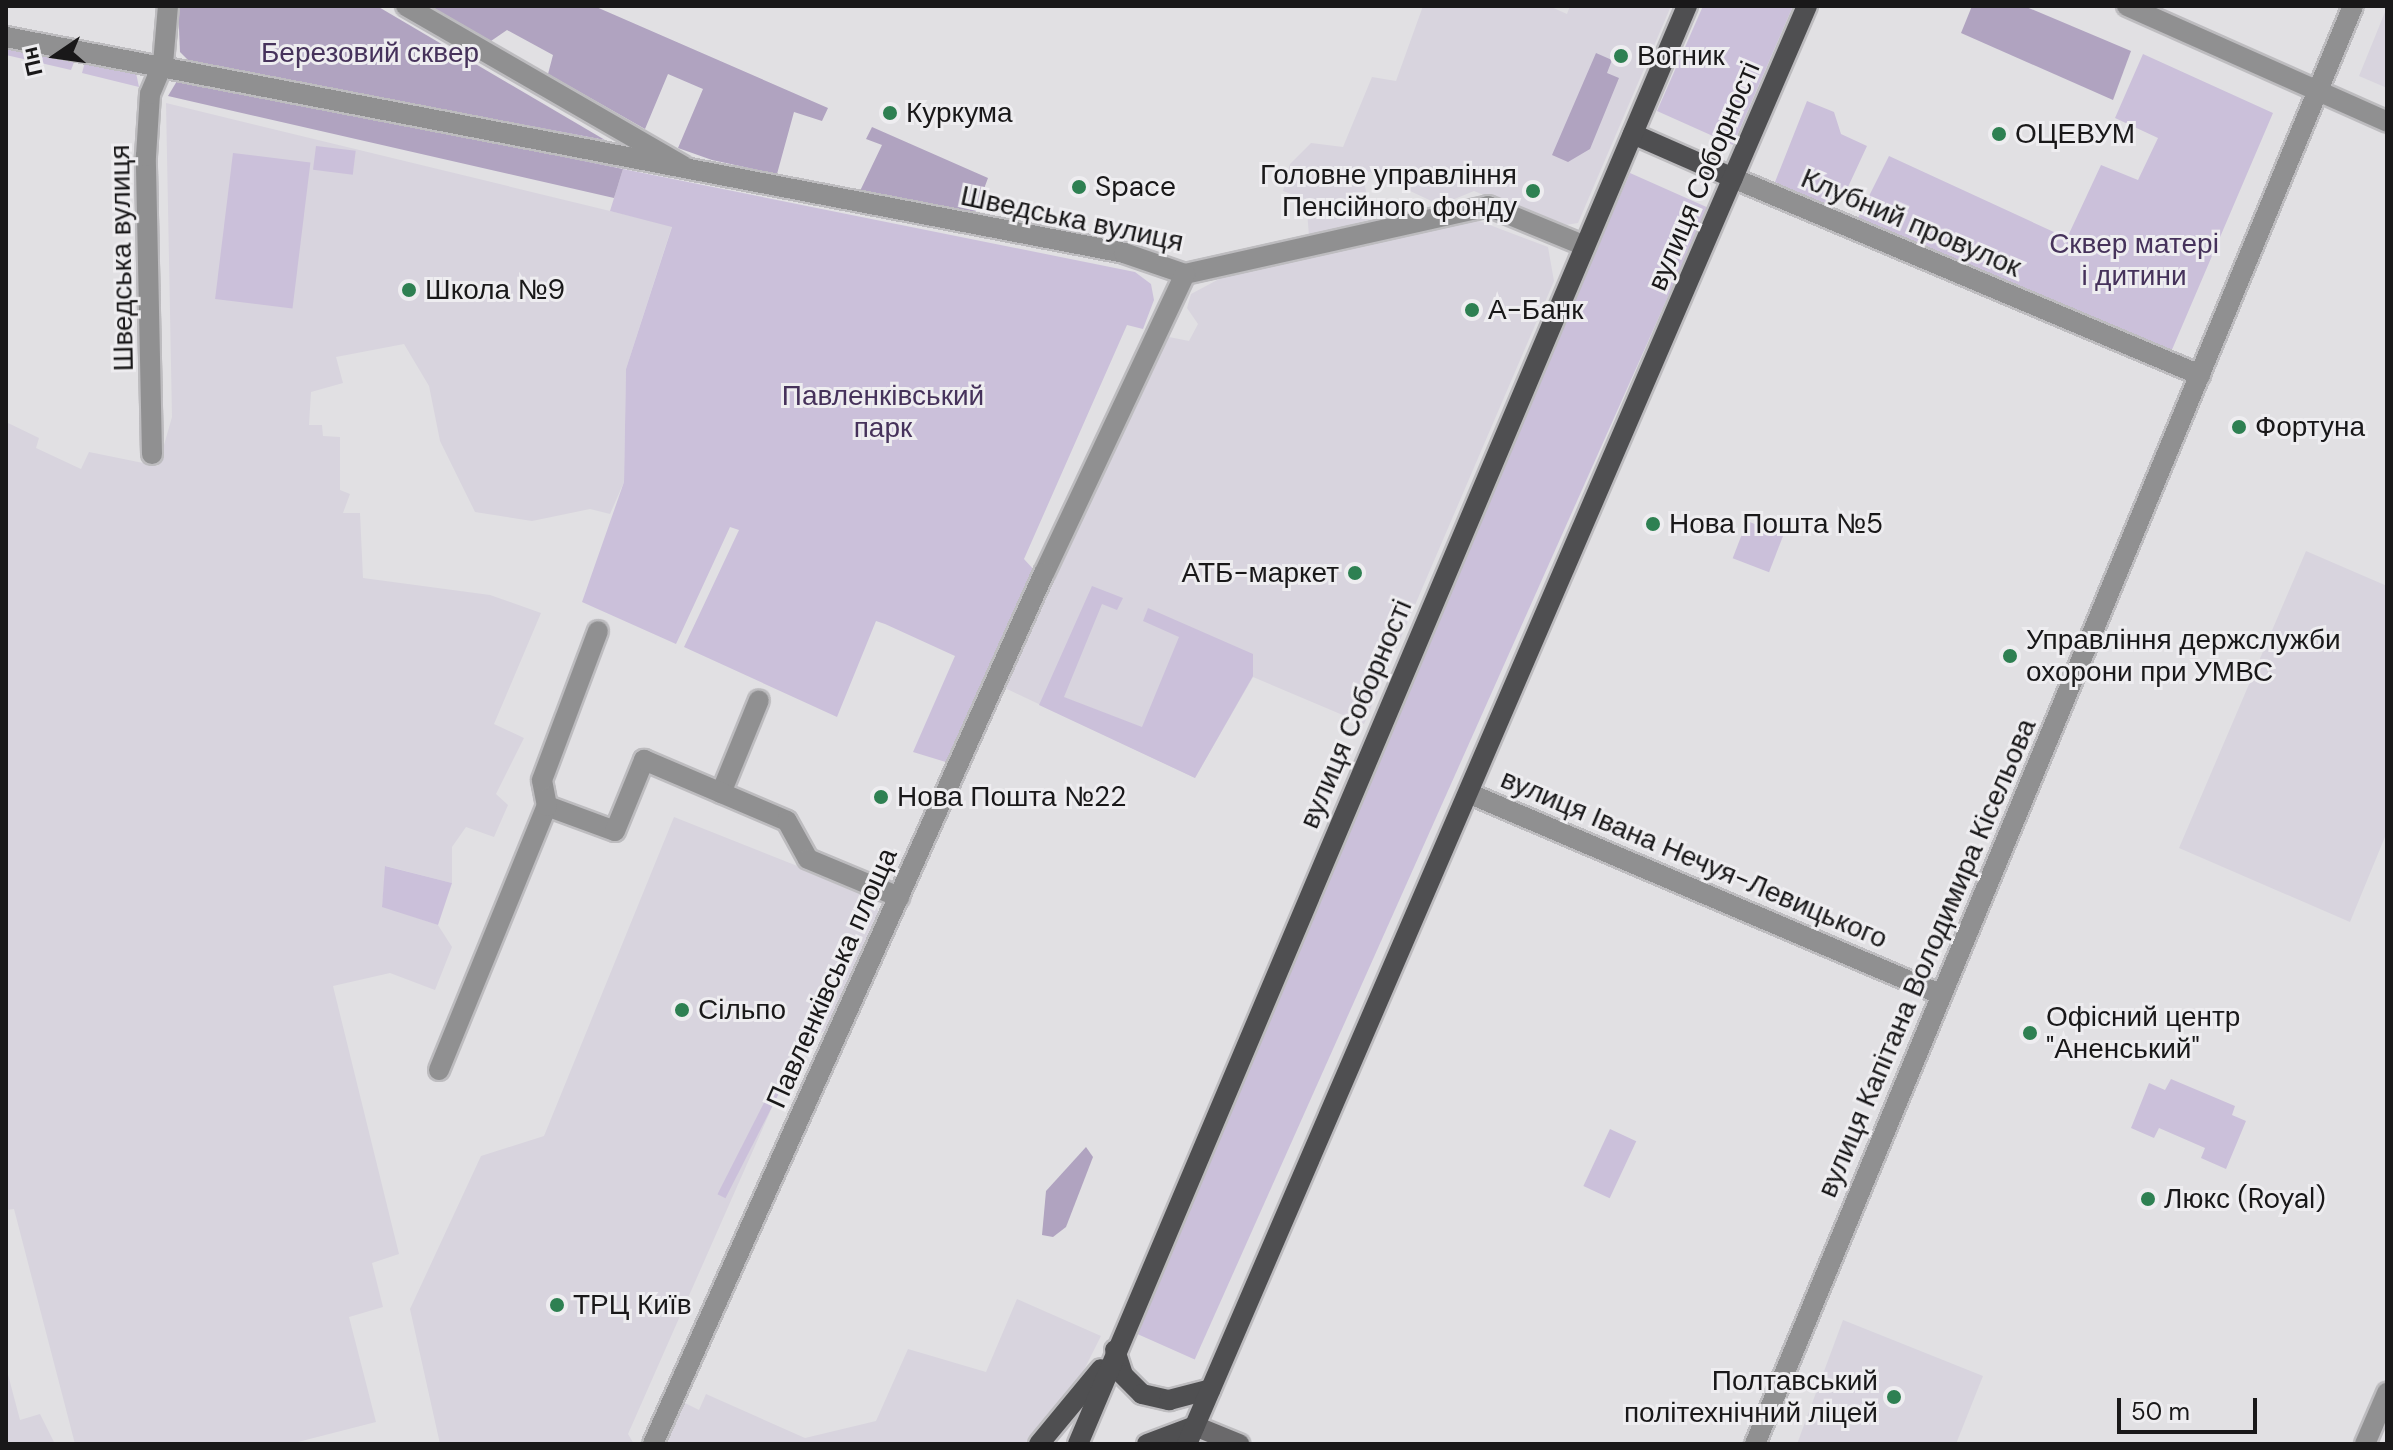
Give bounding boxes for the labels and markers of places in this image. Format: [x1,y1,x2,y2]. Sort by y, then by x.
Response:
place label: Вогник [1637,39,1725,73]
marker: Вогник [1612,47,1630,65]
place label: Куркума [906,96,1013,130]
marker: Куркума [881,104,899,122]
place label: ОЦЕВУМ [2015,117,2135,151]
marker: ОЦЕВУМ [1990,125,2008,143]
place label: Головне управління Пенсійного фонду [1260,158,1517,224]
place label: Space [1095,170,1176,204]
marker: Space [1070,178,1088,196]
marker: Головне управління Пенсійного фонду [1524,182,1542,200]
place label: Школа №9 [425,273,565,307]
marker: Школа №9 [400,281,418,299]
place label: А-Банк [1488,293,1583,327]
marker: А-Банк [1463,301,1481,319]
place label: Фортуна [2255,410,2365,444]
marker: Фортуна [2230,418,2248,436]
place label: Нова Пошта №5 [1669,507,1883,541]
marker: Нова Пошта №5 [1644,515,1662,533]
place label: АТБ-маркет [1181,556,1339,590]
marker: АТБ-маркет [1346,564,1364,582]
place label: Управління держслужби охорони при УМВС [2026,623,2341,689]
marker: Управління держслужби охорони при УМВС [2001,647,2019,665]
place label: Нова Пошта №22 [897,780,1126,814]
marker: Нова Пошта №22 [872,788,890,806]
place label: Сільпо [698,993,786,1027]
place label: Офісний центр "Аненський" [2046,1000,2240,1066]
marker: Сільпо [673,1001,691,1019]
marker: Офісний центр "Аненський" [2021,1024,2039,1042]
place label: Люкс (Royal) [2164,1182,2326,1216]
marker: Люкс (Royal) [2139,1190,2157,1208]
place label: ТРЦ Київ [573,1288,692,1322]
marker: ТРЦ Київ [548,1296,566,1314]
place label: Полтавський політехнічний ліцей [1624,1364,1878,1430]
marker: Полтавський політехнічний ліцей [1885,1388,1903,1406]

